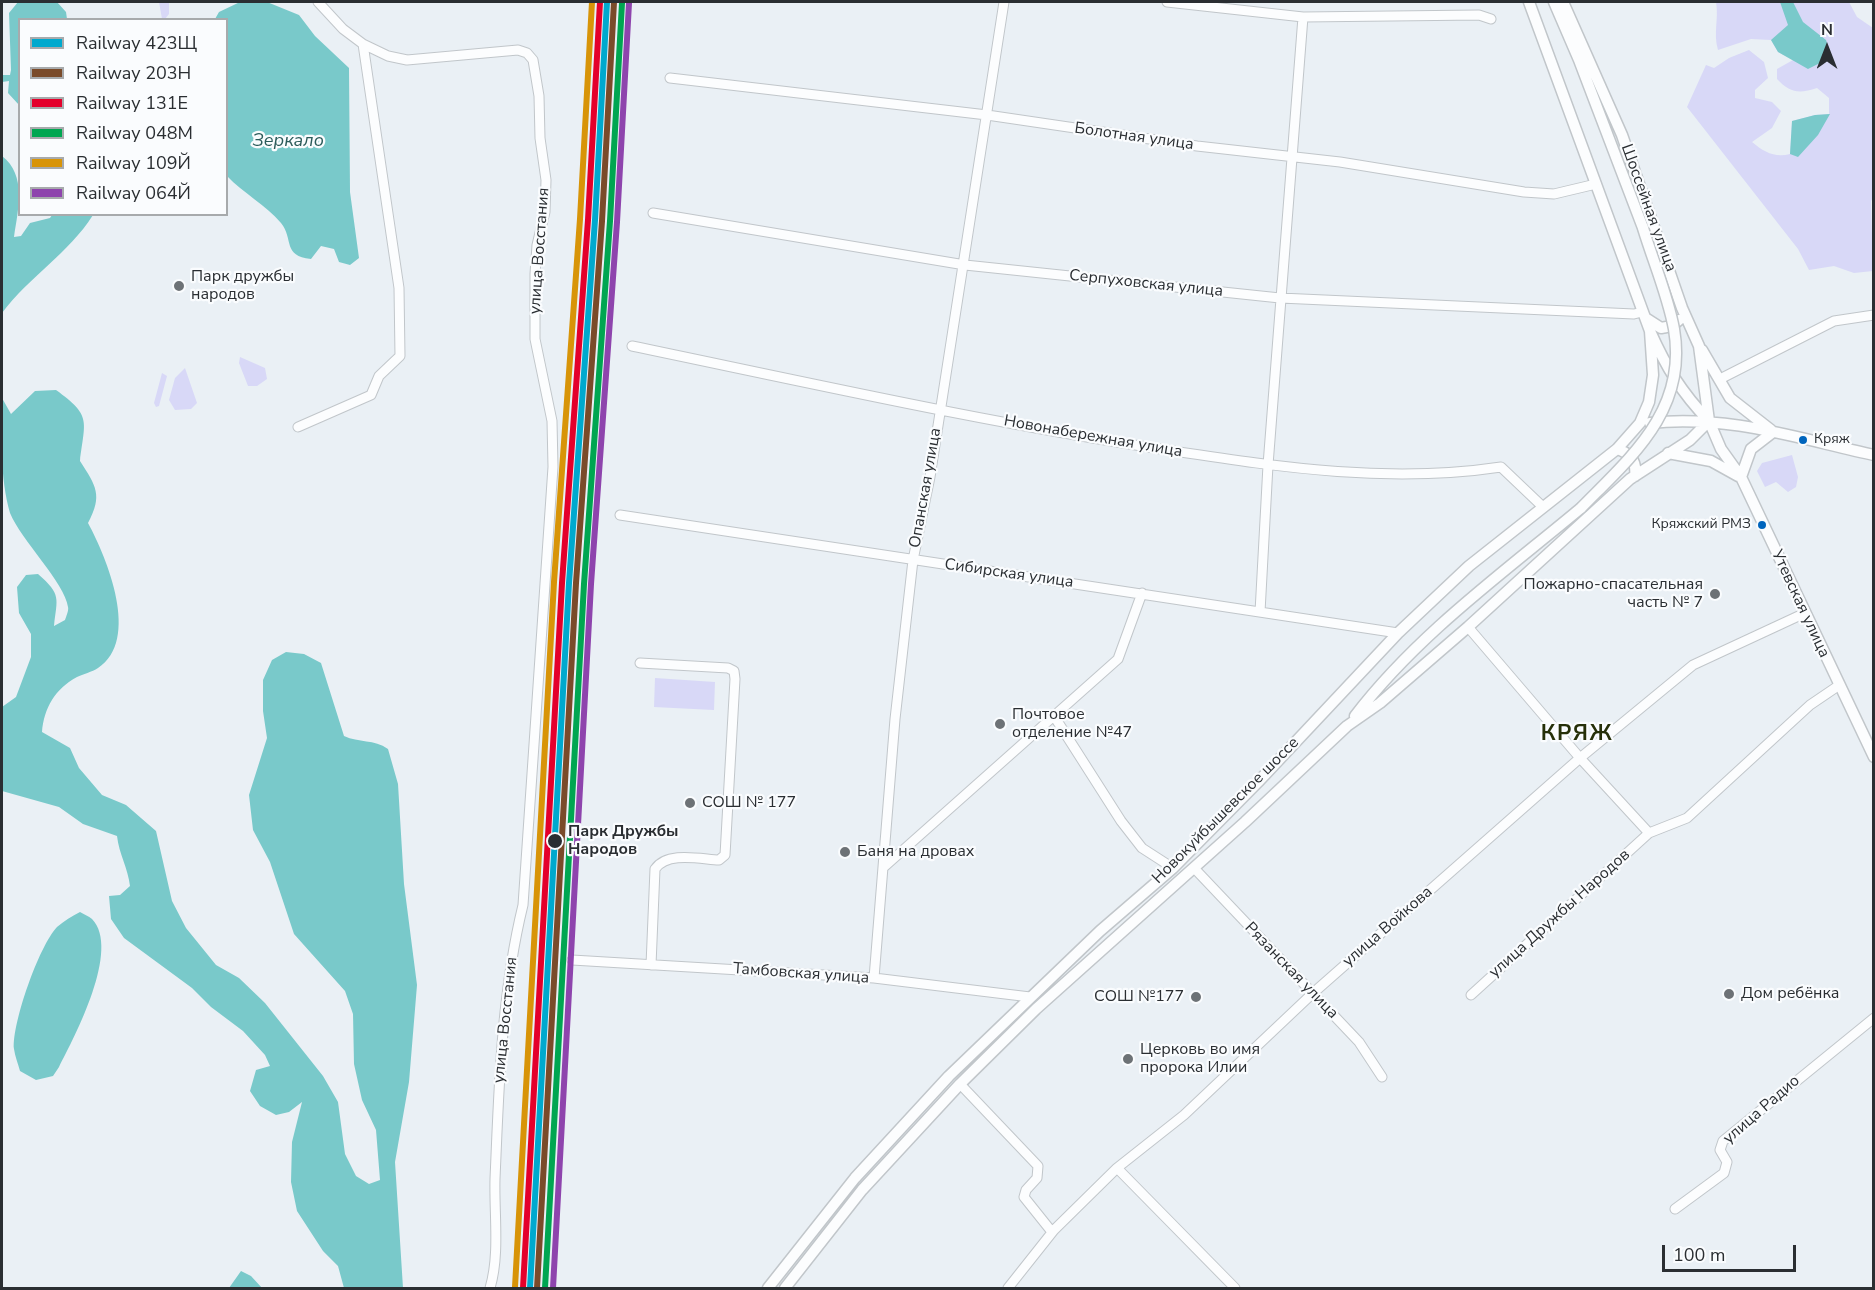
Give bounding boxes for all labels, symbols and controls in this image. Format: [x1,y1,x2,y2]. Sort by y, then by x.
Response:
legend [18,18,228,216]
north arrow [1797,18,1857,78]
text: N [1821,19,1833,41]
text: Railway 423Щ [76,31,197,55]
text: Railway 203Н [76,61,191,85]
text: Railway 131Е [76,91,188,115]
street label: Болотная улица [1073,119,1195,155]
text: Railway 048М [76,121,193,145]
water label: Зеркало [252,131,324,153]
street label: Шоссейная улица [1616,142,1680,274]
text: Railway 109Й [76,151,191,175]
text: Railway 064Й [76,181,191,205]
street label: улица Восстания [526,187,554,315]
street label: Серпуховская улица [1068,266,1224,302]
place label: Парк дружбы народов [191,267,294,305]
marker: Парк дружбы народов [172,279,186,293]
street label: Новонабережная улица [1002,412,1184,462]
street label: Опанская улица [906,426,946,550]
place label: Кряж [1814,432,1850,448]
marker: Кряж [1797,434,1809,446]
place label: Кряжский РМЗ [1651,517,1751,533]
marker: Кряжский РМЗ [1756,519,1768,531]
street label: Утевская улица [1767,547,1833,661]
street label: Сибирская улица [943,555,1075,593]
place label: Пожарно-спасательная часть № 7 [1524,575,1703,613]
marker: Пожарно-спасательная часть № 7 [1708,587,1722,601]
place label: Почтовое отделение №47 [1012,705,1132,743]
marker: Почтовое отделение №47 [993,717,1007,731]
district label: КРЯЖ [1541,722,1613,748]
street label: Новокуйбышевское шоссе [1149,734,1303,888]
place label: СОШ № 177 [702,793,796,813]
marker: СОШ № 177 [683,796,697,810]
place label: Парк Дружбы Народов [568,822,679,860]
marker: Парк Дружбы Народов [546,832,564,850]
place label: Баня на дровах [857,842,974,862]
marker: Баня на дровах [838,845,852,859]
street label: улица Дружбы Народов [1486,846,1634,982]
street label: улица Войкова [1339,883,1437,971]
street label: Рязанская улица [1240,919,1342,1023]
street label: улица Восстания [490,956,522,1084]
street label: Тамбовская улица [732,960,870,988]
place label: Дом ребёнка [1741,984,1839,1004]
place label: СОШ №177 [1094,987,1184,1007]
marker: Дом ребёнка [1722,987,1736,1001]
marker: СОШ №177 [1189,990,1203,1004]
place label: Церковь во имя пророка Илии [1140,1040,1260,1078]
marker: Церковь во имя пророка Илии [1121,1052,1135,1066]
street label: улица Радио [1720,1072,1804,1148]
scale bar [1665,1233,1798,1271]
text: 100 m [1673,1243,1725,1267]

